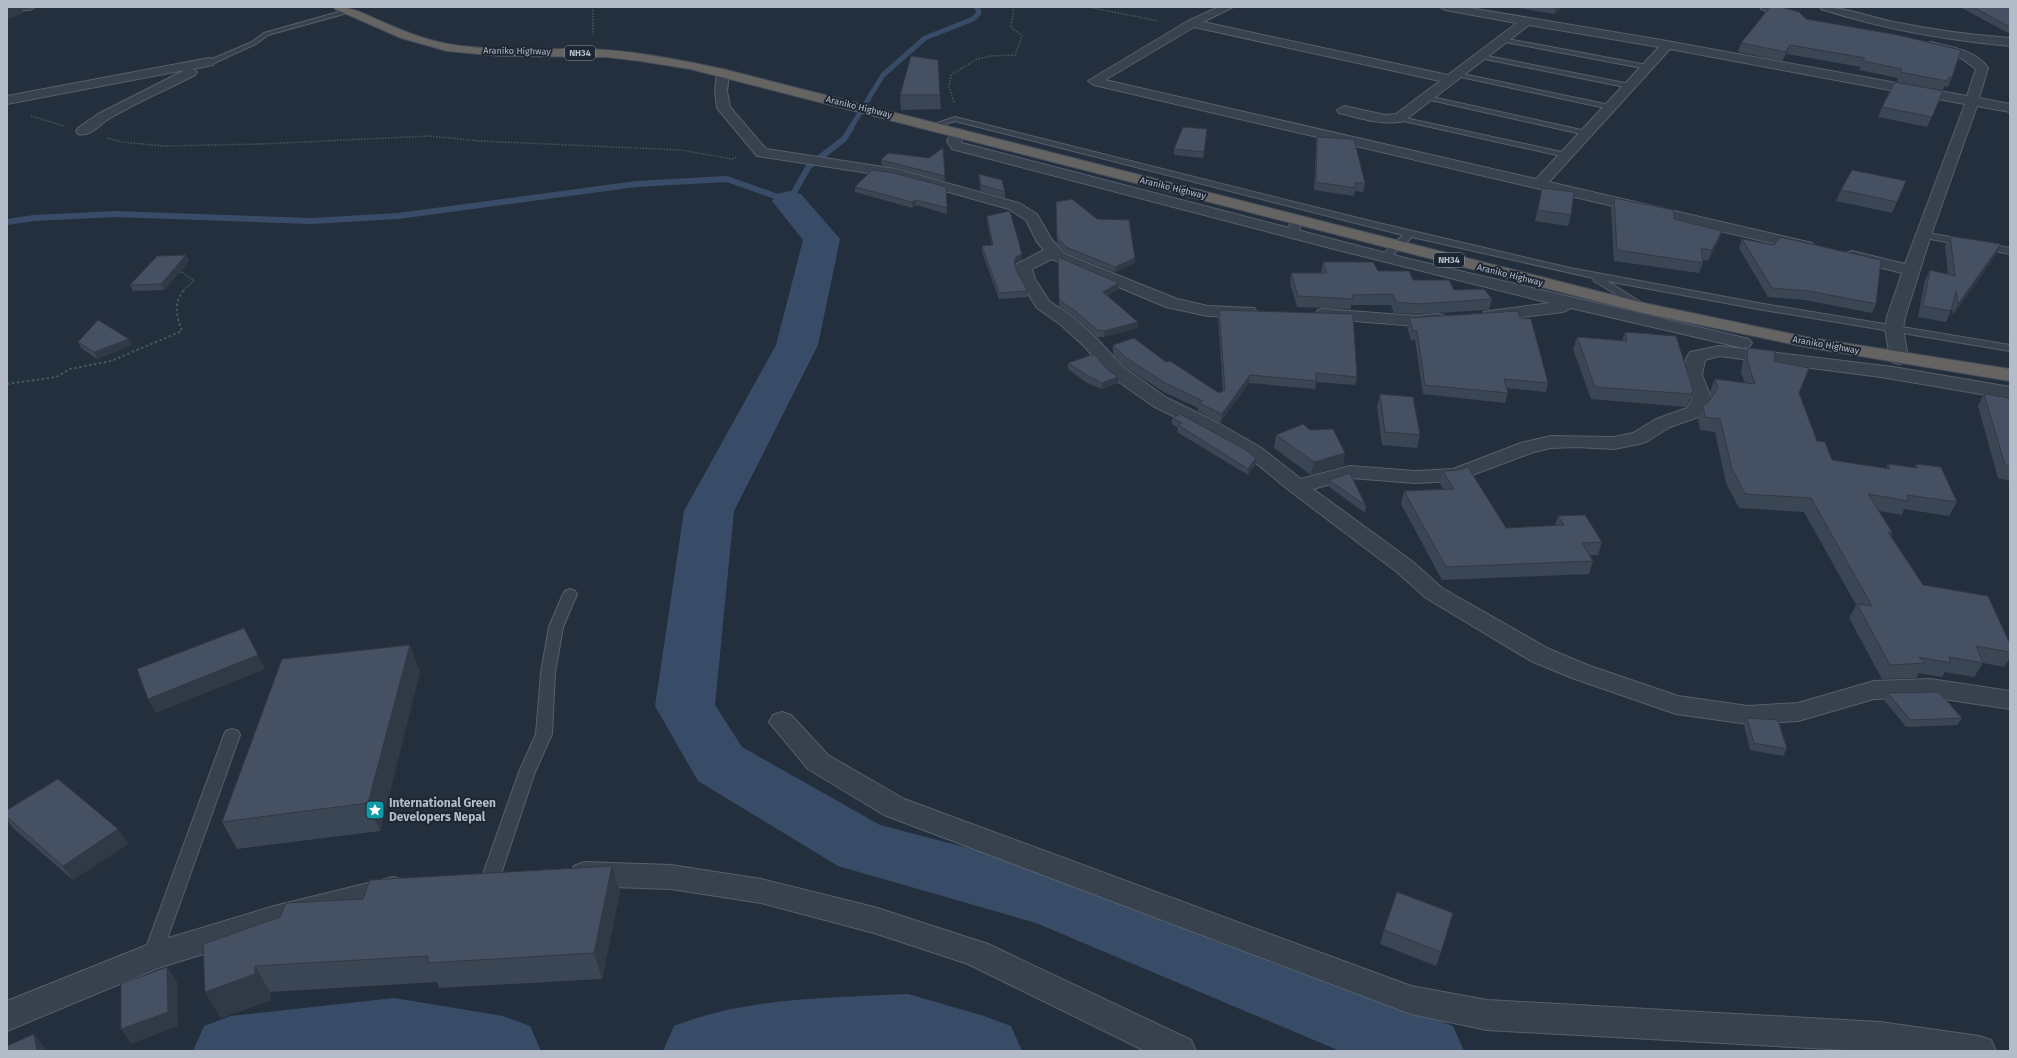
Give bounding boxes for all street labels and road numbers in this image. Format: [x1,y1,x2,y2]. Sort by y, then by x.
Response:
street label: Araniko Highway [483,45,551,57]
road number: NH34 [565,46,595,60]
street label: Araniko Highway [825,94,893,120]
street label: Araniko Highway [1139,175,1207,201]
road number: NH34 [1434,253,1464,267]
street label: Araniko Highway [1476,262,1544,288]
street label: Araniko Highway [1792,334,1861,356]

